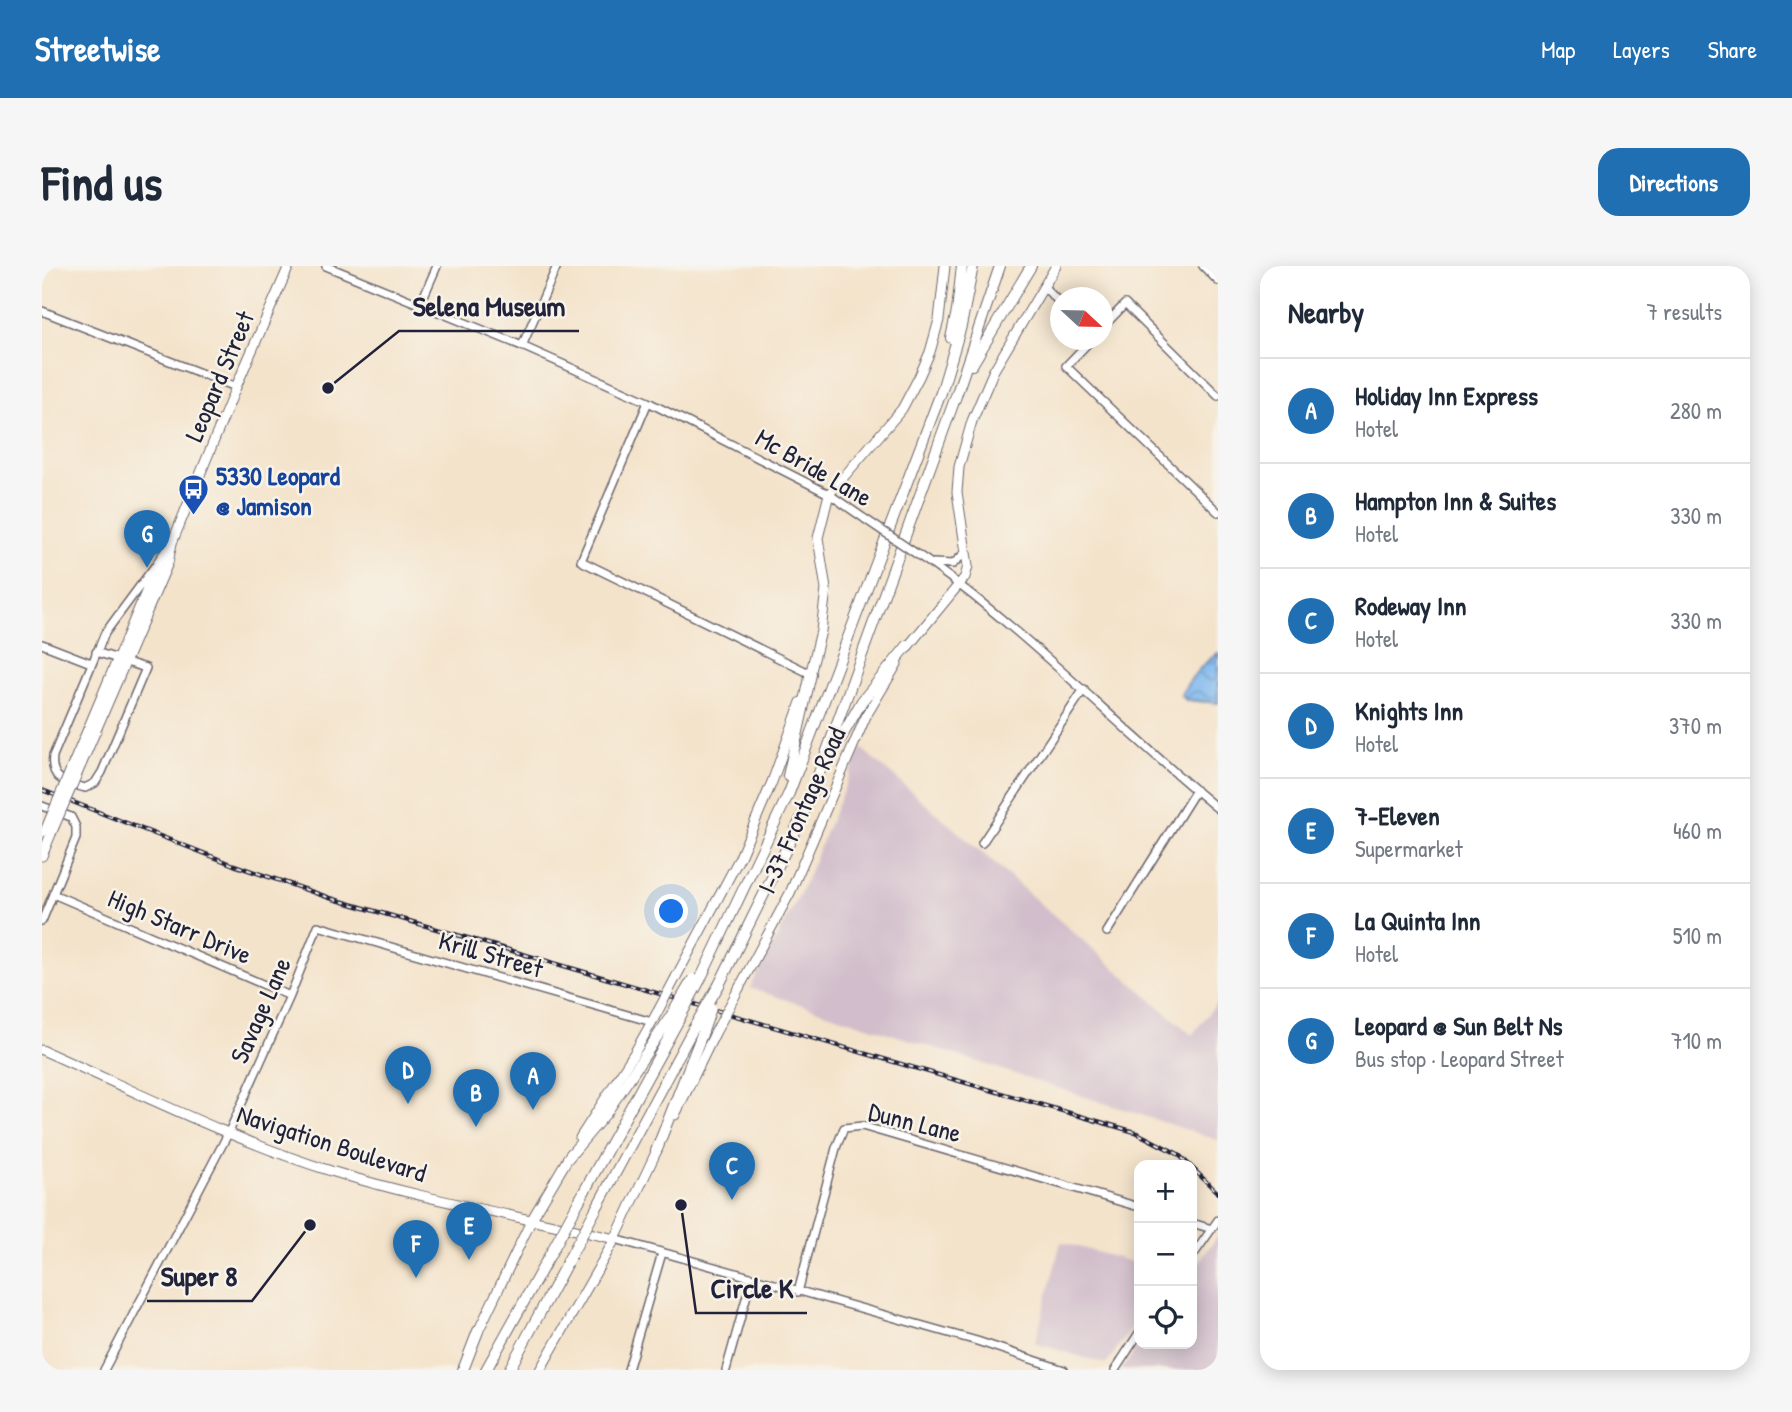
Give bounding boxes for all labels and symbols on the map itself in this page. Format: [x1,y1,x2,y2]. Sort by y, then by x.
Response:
callout: Selena Museum [399,282,579,331]
text: Selena Museum [413,287,565,325]
north arrow [1050,287,1113,350]
street label: Leopard Street [176,304,263,447]
street label: Mc Bride Lane [749,420,879,514]
place label: 5330 Leopard @ Jamison [216,458,341,523]
bus stop icon: 5330 Leopard @ Jamison [176,473,210,517]
pin: G [124,510,170,568]
street label: I-37 Frontage Road [749,721,853,899]
street label: High Starr Drive [103,880,257,972]
your location [654,894,688,928]
street label: Krill Street [435,922,548,986]
street label: Savage Lane [221,951,299,1069]
pin: D [385,1046,431,1104]
pin: A [510,1052,556,1110]
pin: B [453,1069,499,1127]
street label: Dunn Lane [865,1094,965,1150]
street label: Navigation Boulevard [233,1096,431,1190]
pin: C [709,1142,755,1200]
pin: E [446,1202,492,1260]
pin: F [393,1220,439,1278]
callout: Super 8 [147,1252,252,1301]
text: Super 8 [161,1257,237,1296]
callout: Circle K [696,1264,807,1313]
text: Circle K [711,1269,794,1307]

